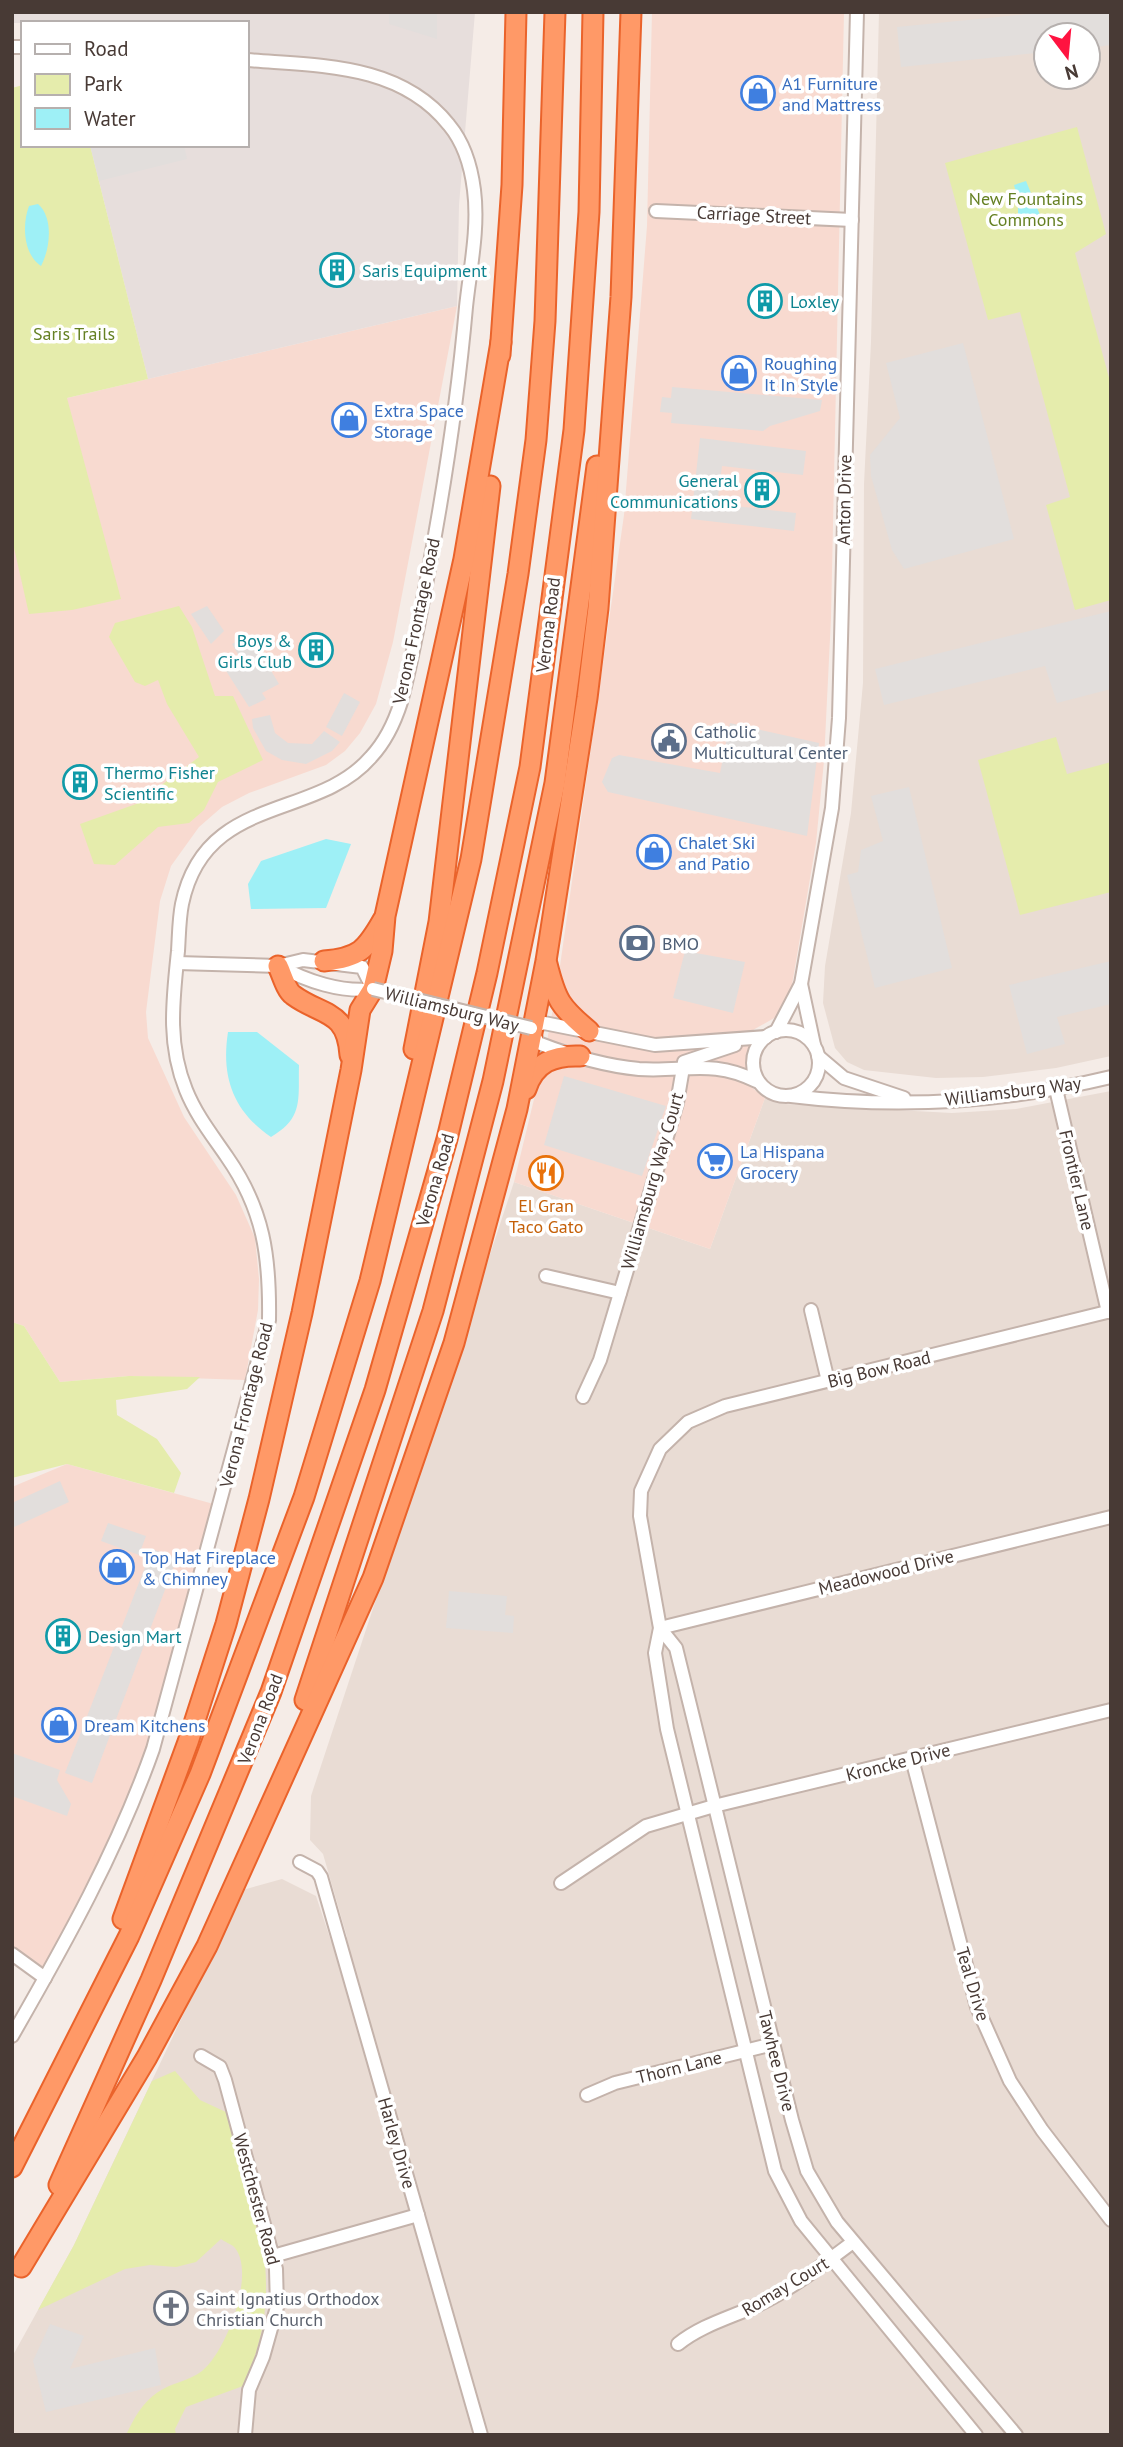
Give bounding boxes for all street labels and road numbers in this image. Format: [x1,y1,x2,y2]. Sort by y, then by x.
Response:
street label: Carriage Street [696,201,812,229]
street label: Anton Drive [832,454,856,546]
street label: Verona Frontage Road [387,536,445,707]
street label: Verona Road [531,576,565,675]
street label: Williamsburg Way [383,981,522,1037]
street label: Williamsburg Way [943,1071,1083,1111]
street label: Williamsburg Way Court [616,1090,688,1272]
street label: Frontier Lane [1054,1127,1100,1233]
street label: Verona Road [410,1131,459,1230]
street label: Verona Frontage Road [214,1320,278,1491]
street label: Big Bow Road [825,1345,933,1393]
street label: Meadowood Drive [816,1544,956,1600]
street label: Verona Road [232,1670,288,1769]
street label: Kroncke Drive [843,1738,953,1786]
street label: Teal Drive [951,1944,995,2024]
street label: Tawhee Drive [753,2008,801,2114]
street label: Thorn Lane [634,2045,724,2089]
street label: Harley Drive [373,2095,421,2191]
street label: Westchester Road [228,2131,286,2267]
street label: Romay Court [737,2251,833,2321]

